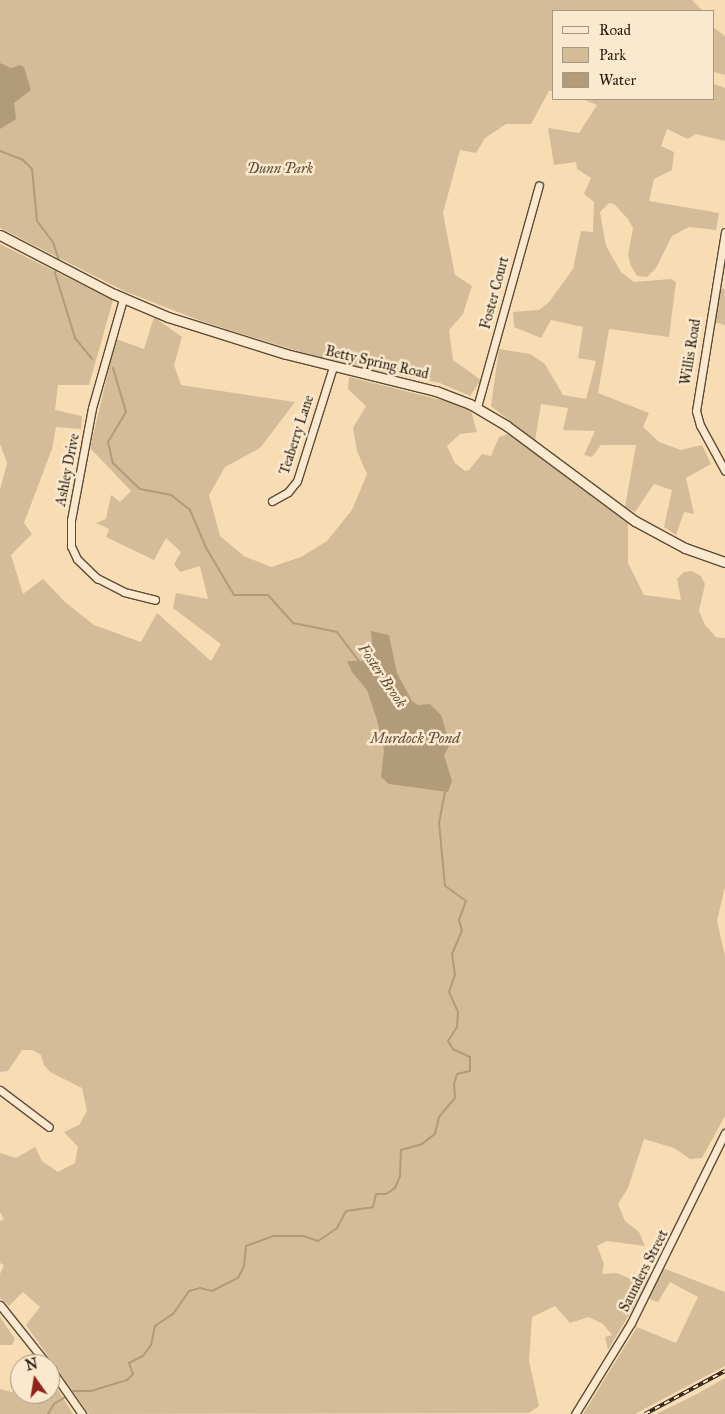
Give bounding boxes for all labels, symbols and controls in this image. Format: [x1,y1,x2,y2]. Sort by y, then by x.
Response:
legend [552,10,715,100]
text: Road [599,21,631,39]
text: Park [599,46,626,64]
text: Water [599,71,636,89]
park label: Dunn Park [247,161,313,177]
street label: Foster Court [477,255,513,331]
street label: Willis Road [678,318,704,386]
street label: Betty Spring Road [324,343,430,383]
street label: Teaberry Lane [276,393,318,477]
street label: Ashley Drive [53,432,83,508]
water label: Foster Brook [354,641,410,711]
water label: Murdock Pond [370,730,460,748]
street label: Saunders Street [616,1227,672,1315]
north arrow [10,1354,60,1404]
text: N [24,1355,39,1374]

